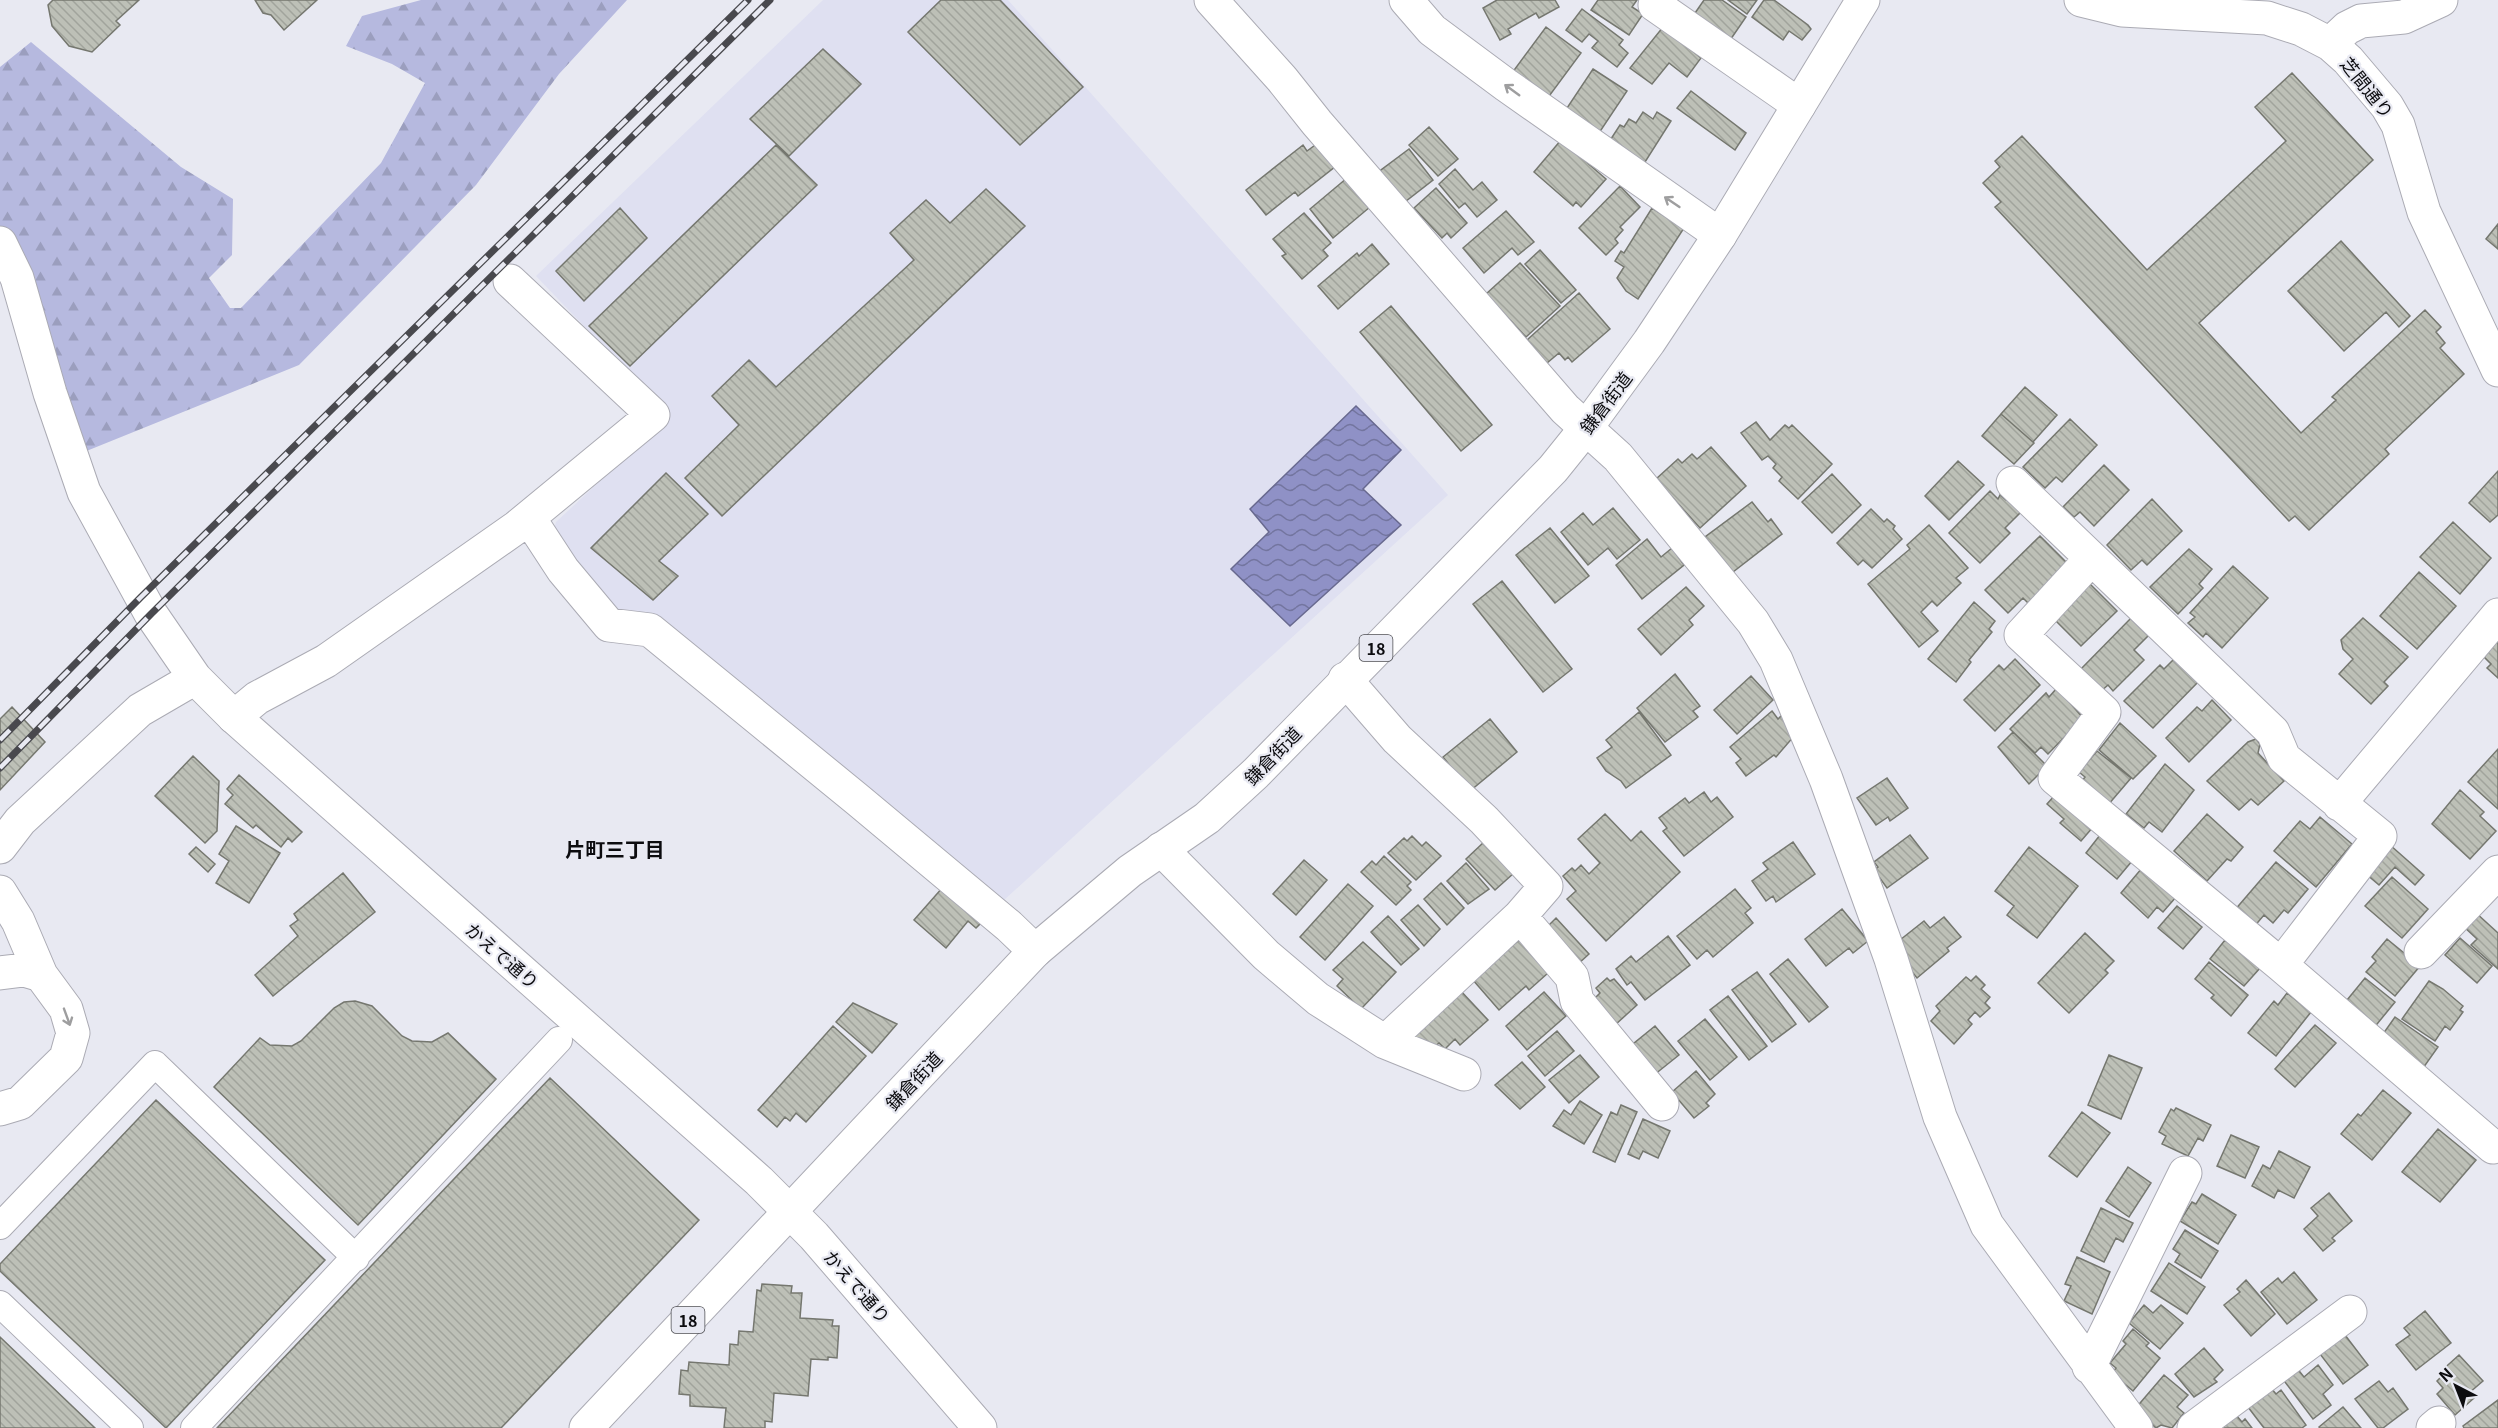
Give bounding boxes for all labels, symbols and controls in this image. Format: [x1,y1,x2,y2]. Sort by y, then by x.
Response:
street label: 芝間通り [2335,51,2401,123]
one-way arrow [1505,84,1521,96]
one-way arrow [1664,196,1680,208]
street label: 鎌倉街道 [1573,365,1637,439]
road number: 18 [1360,635,1392,661]
street label: 鎌倉街道 [1238,720,1306,790]
district label: 片町三丁目 [565,834,665,863]
street label: かえで通り [461,916,545,994]
one-way arrow [63,1007,74,1025]
street label: 鎌倉街道 [879,1045,947,1115]
street label: かえで通り [819,1244,897,1328]
road number: 18 [672,1307,704,1333]
north arrow [2426,1356,2486,1416]
text: N [2433,1361,2458,1387]

